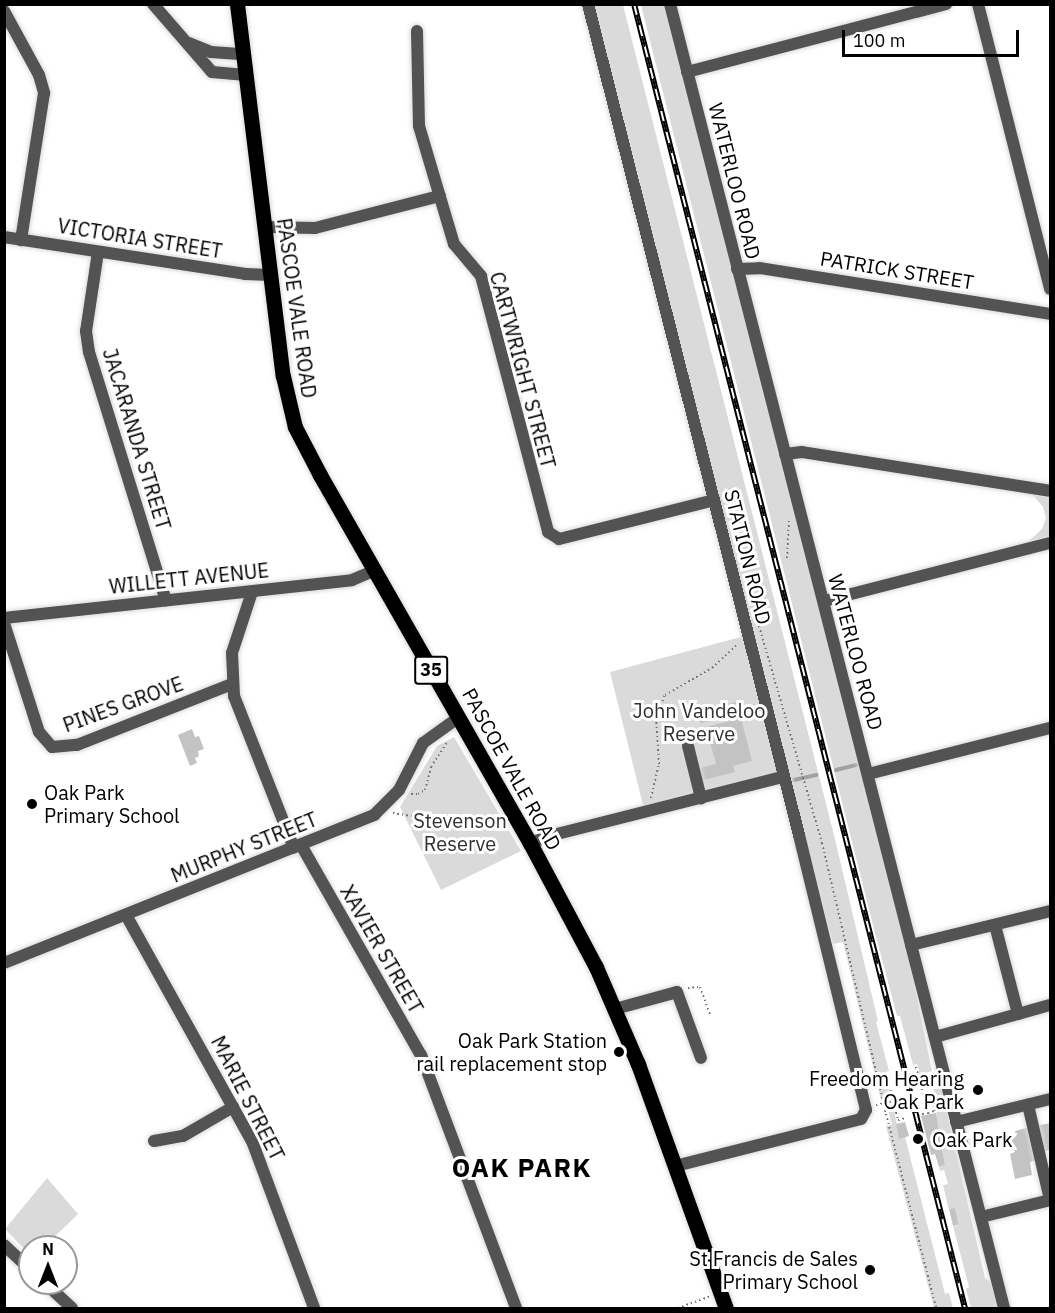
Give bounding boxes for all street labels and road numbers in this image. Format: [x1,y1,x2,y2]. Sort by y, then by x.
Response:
street label: WATERLOO ROAD [704,100,766,262]
street label: VICTORIA STREET [56,213,224,263]
street label: PASCOE VALE ROAD [272,216,322,400]
street label: PATRICK STREET [818,246,976,294]
street label: CARTWRIGHT STREET [485,269,561,471]
street label: JACARANDA STREET [98,345,176,533]
street label: STATION ROAD [720,487,776,627]
street label: WILLETT AVENUE [108,558,270,598]
street label: WATERLOO ROAD [824,571,888,733]
road number: 35 [413,655,449,685]
street label: PINES GROVE [59,671,187,737]
street label: PASCOE VALE ROAD [457,684,567,854]
street label: MURPHY STREET [167,807,321,887]
street label: XAVIER STREET [336,881,428,1017]
street label: MARIE STREET [206,1032,290,1164]

